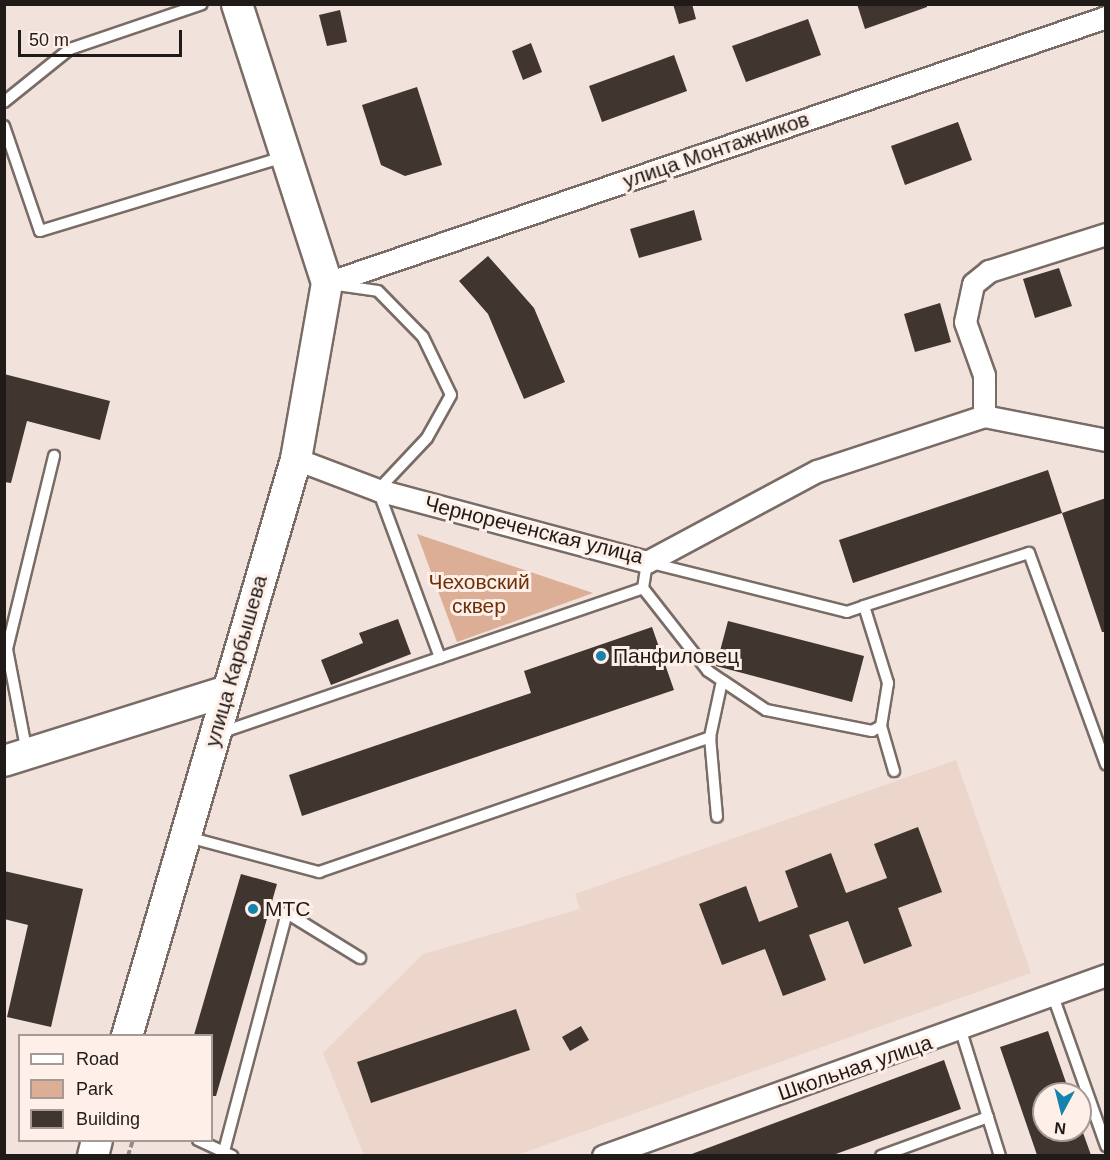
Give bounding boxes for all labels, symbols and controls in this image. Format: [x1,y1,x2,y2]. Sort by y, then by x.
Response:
scale bar [21,18,184,56]
text: 50 m [29,30,69,50]
street label: улица Монтажников [620,106,812,194]
street label: Чернореченская улица [422,491,646,569]
park label: Чеховский сквер [428,569,530,619]
street label: улица Карбышева [199,572,273,750]
place label: Панфиловец [613,643,739,669]
marker: Панфиловец [594,649,608,663]
place label: МТС [265,896,310,922]
marker: МТС [246,902,260,916]
street label: Школьная улица [775,1030,935,1106]
legend [18,1034,213,1142]
text: Road [76,1049,119,1069]
text: Park [76,1079,113,1099]
north arrow [1032,1082,1092,1142]
text: Building [76,1109,140,1129]
text: N [1053,1119,1067,1138]

